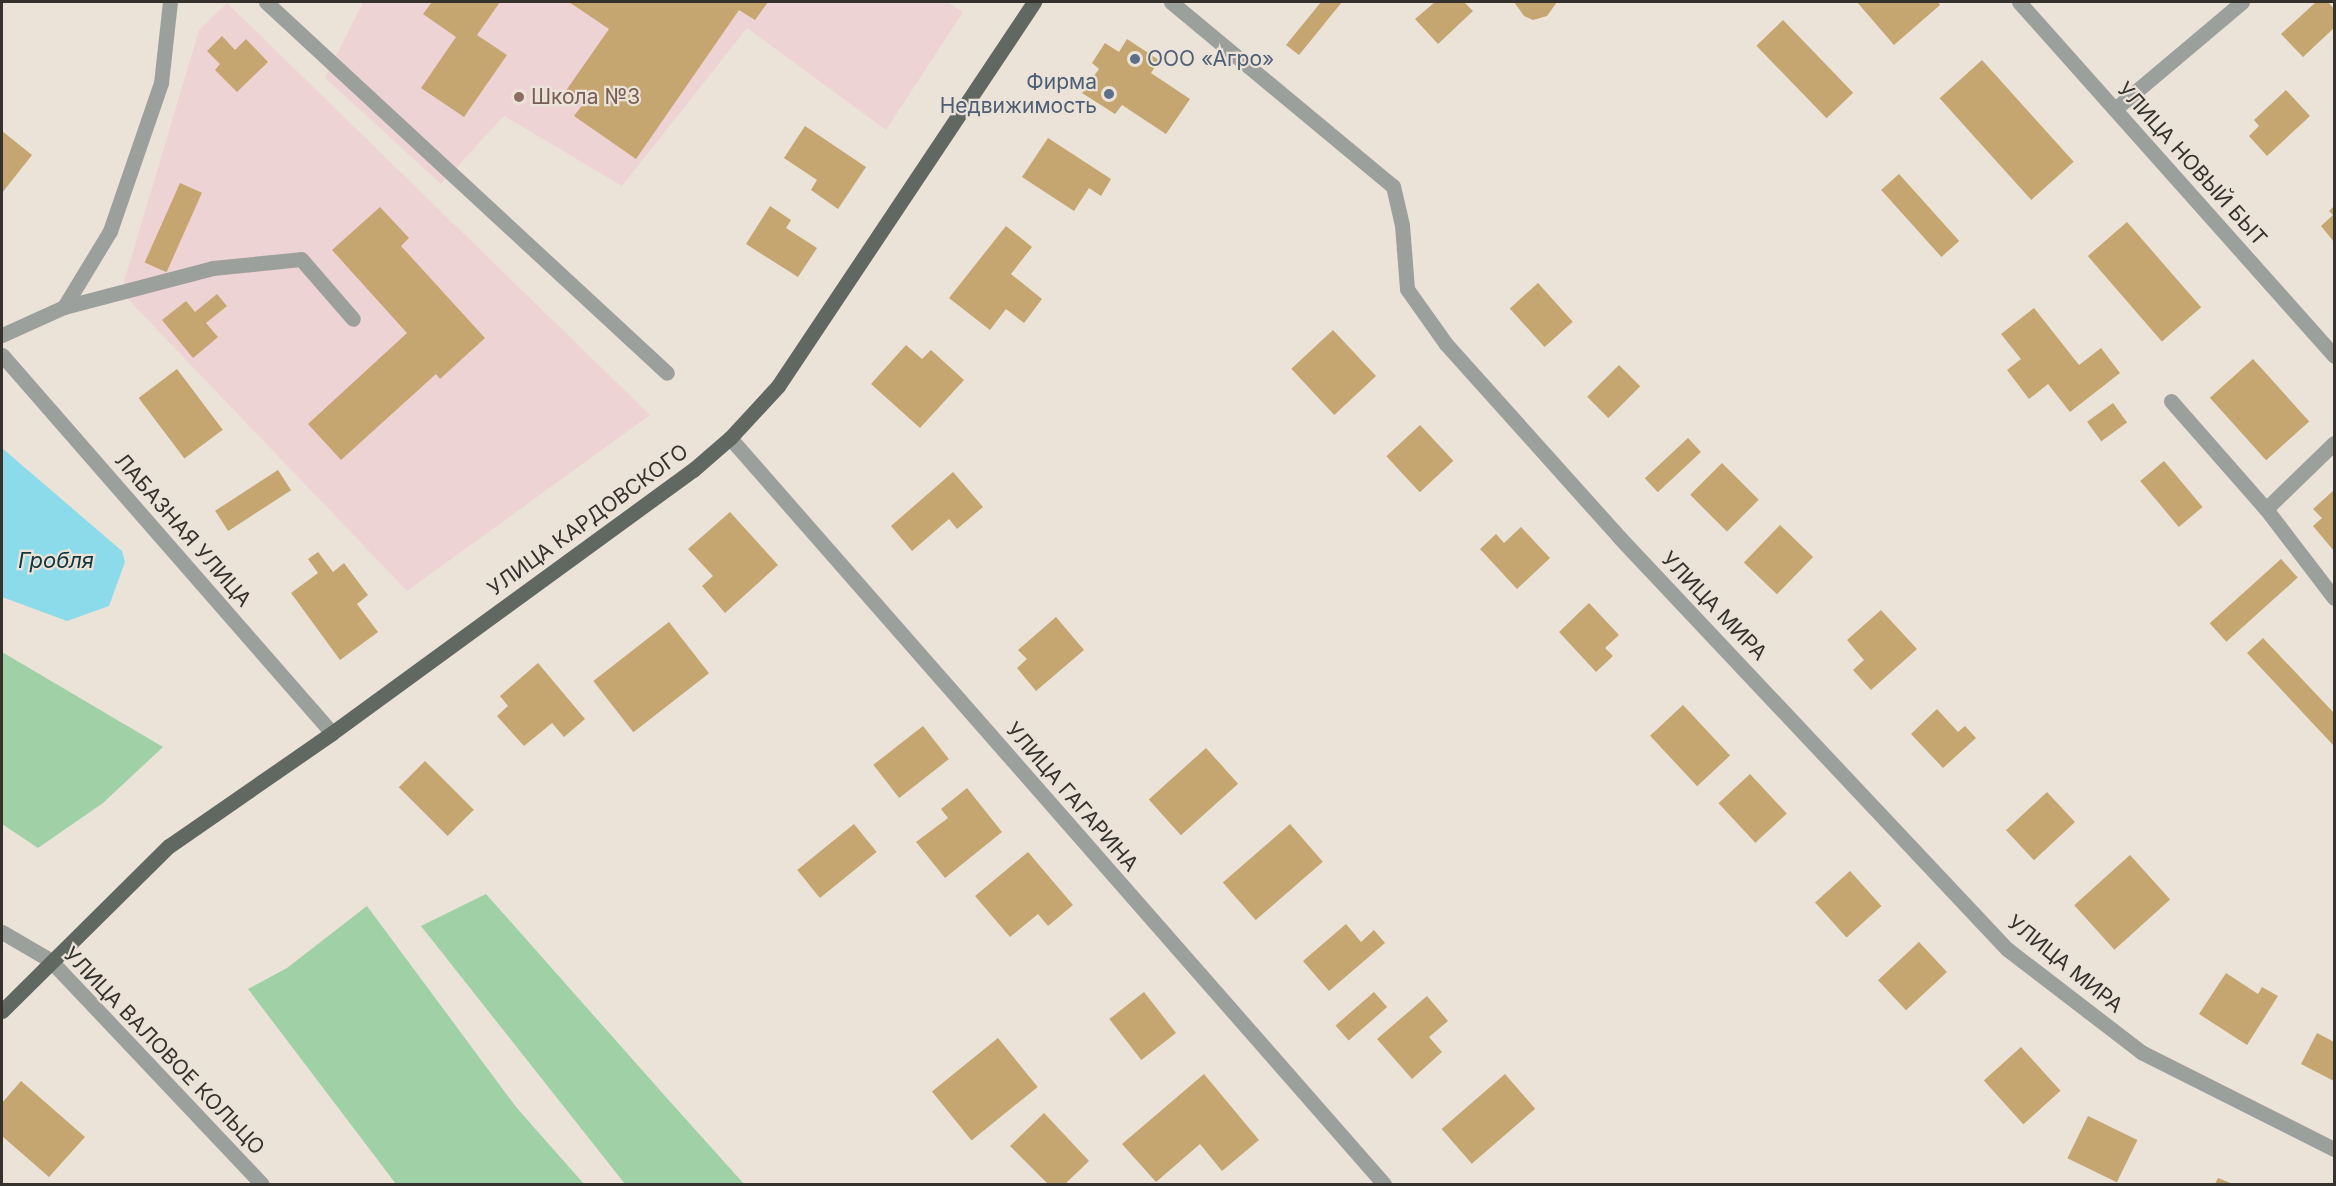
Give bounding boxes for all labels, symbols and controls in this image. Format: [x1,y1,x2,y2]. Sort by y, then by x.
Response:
place label: ООО «Агро» [1147,46,1274,72]
marker: ООО «Агро» [1128,52,1142,66]
place label: Фирма Недвижимость [940,69,1097,119]
street label: УЛИЦА НОВЫЙ БЫТ [2112,77,2272,251]
place label: Школа №3 [531,84,640,110]
marker: Фирма Недвижимость [1102,87,1116,101]
marker: Школа №3 [512,90,526,104]
street label: УЛИЦА КАРДОВСКОГО [483,439,693,601]
street label: ЛАБАЗНАЯ УЛИЦА [109,448,257,612]
street label: УЛИЦА МИРА [1656,546,1772,666]
water label: Гробля [18,548,94,574]
street label: УЛИЦА ГАГАРИНА [1000,717,1144,877]
street label: УЛИЦА МИРА [2002,910,2128,1018]
street label: УЛИЦА ВАЛОВОЕ КОЛЬЦО [58,942,270,1160]

